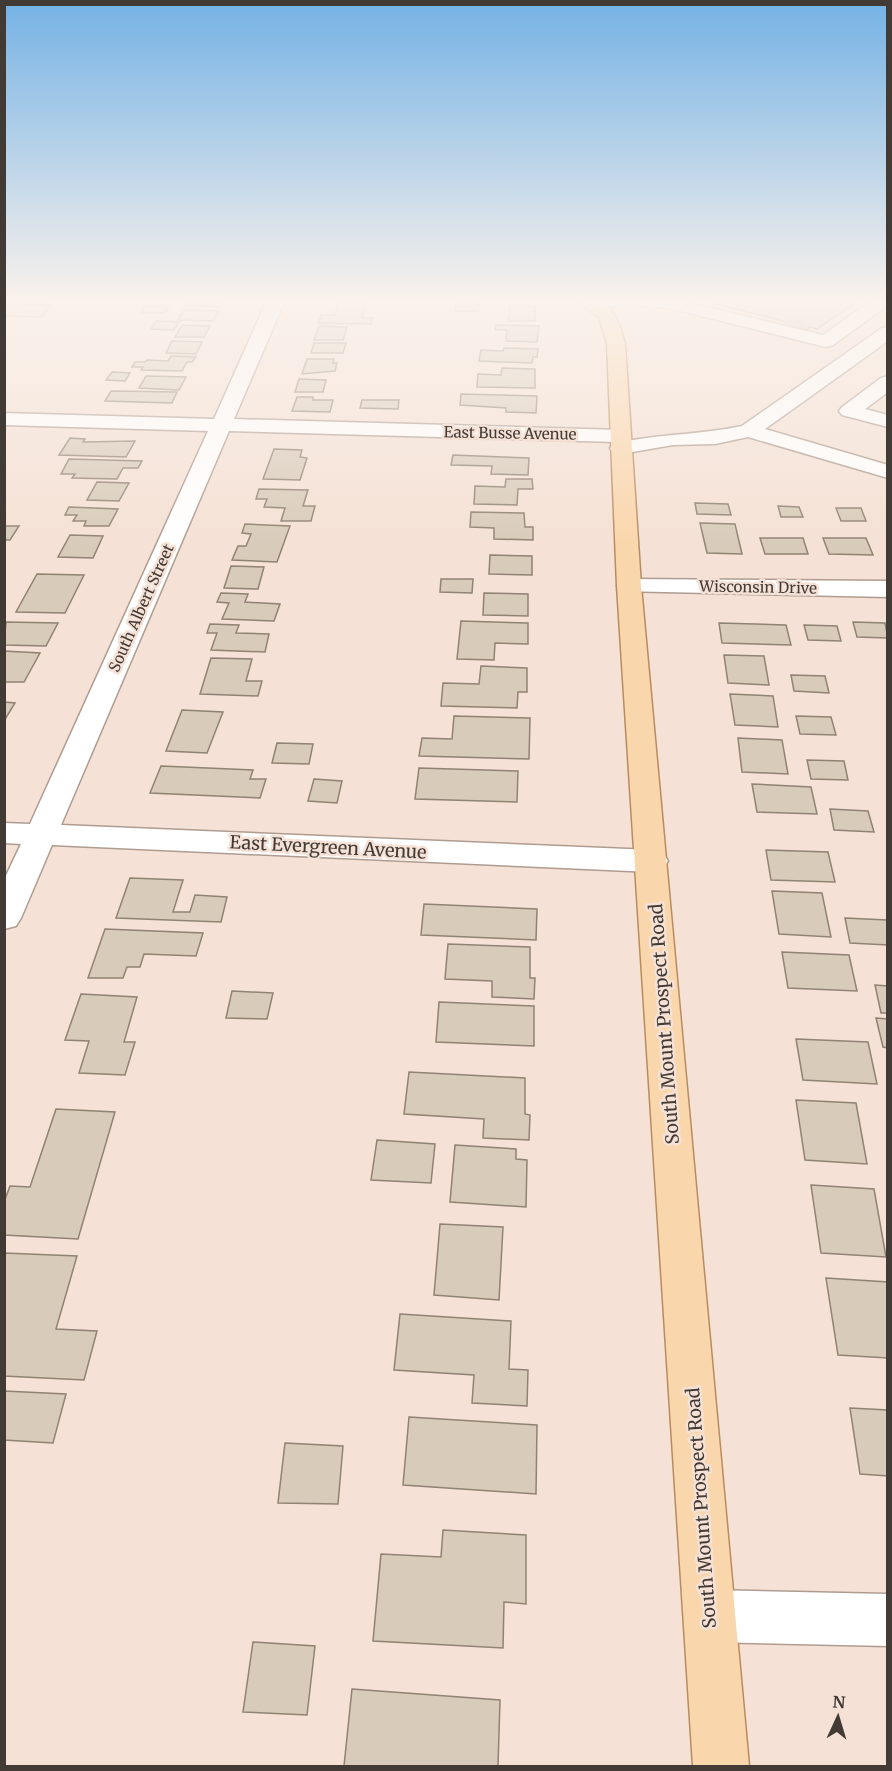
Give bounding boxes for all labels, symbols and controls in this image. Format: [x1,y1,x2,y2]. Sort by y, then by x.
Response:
street label: East Busse Avenue [443,422,577,444]
street label: South Albert Street [104,541,178,675]
street label: Wisconsin Drive [698,576,817,598]
street label: East Evergreen Avenue [229,830,427,864]
street label: South Mount Prospect Road [644,903,684,1145]
street label: South Mount Prospect Road [681,1387,721,1629]
north arrow [808,1687,868,1747]
text: N [832,1692,846,1712]

